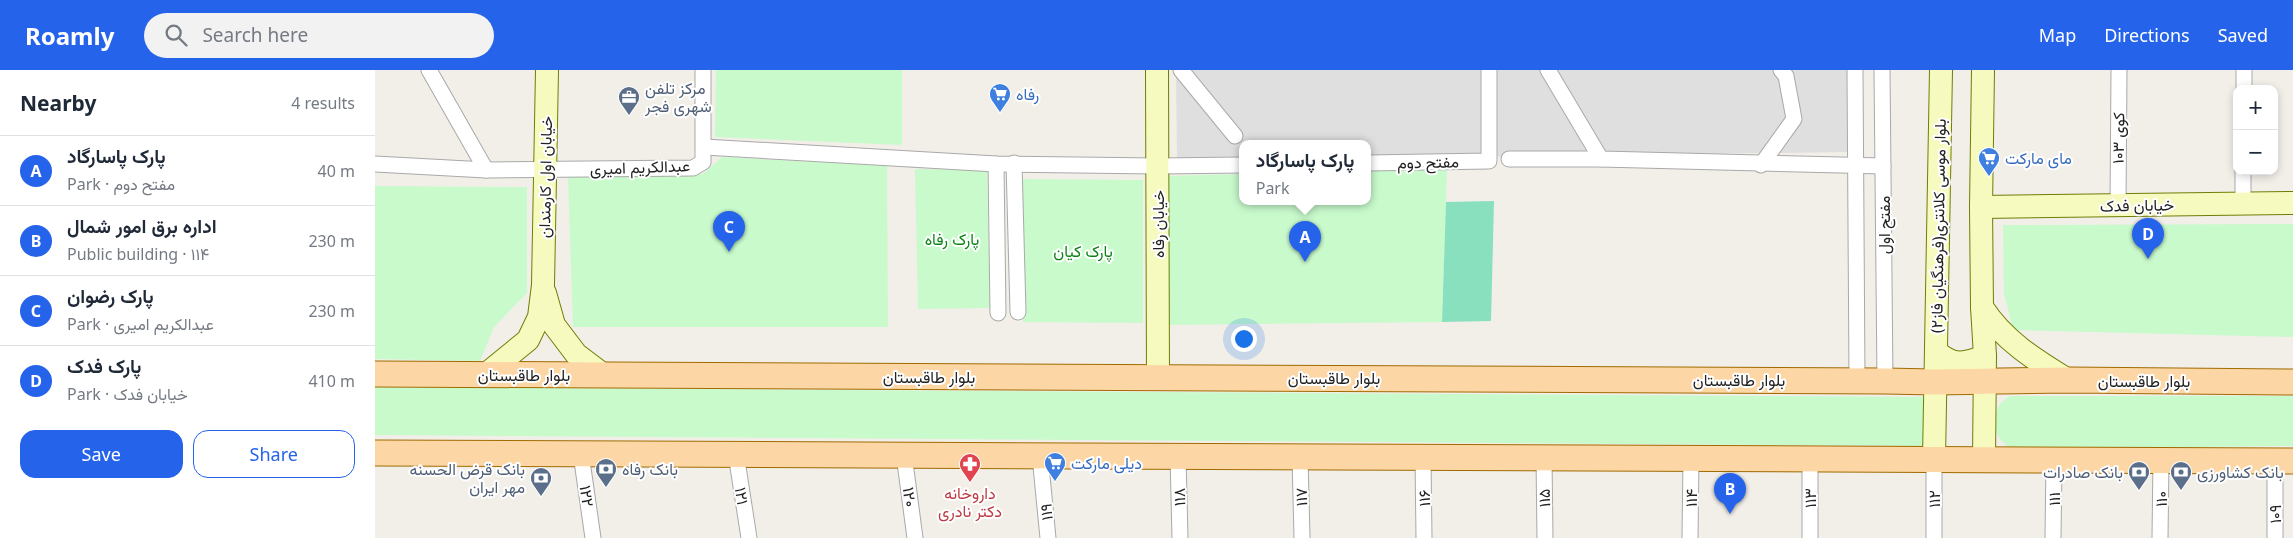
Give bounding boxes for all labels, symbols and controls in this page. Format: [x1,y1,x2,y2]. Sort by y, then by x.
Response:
search box [144,13,494,58]
text: Roamly [25,19,114,52]
icon: search [162,21,190,49]
text: Search here [202,22,308,48]
text: Map [2039,23,2076,47]
text: Directions [2104,23,2190,47]
text: Saved [2218,23,2268,47]
place label: مرکز تلفن شهری فجر [644,77,712,117]
supermarket icon: رفاه [988,82,1012,113]
place label: رفاه [1016,83,1039,105]
office icon: مرکز تلفن شهری فجر [617,85,641,116]
map controls [2233,85,2278,175]
button: + [2233,85,2278,130]
text: Nearby [20,89,96,117]
text: 4 results [291,92,355,114]
street label: کوی ۱۰۳ [2107,112,2129,164]
street label: خیابان اول کارمندان [533,115,557,238]
street label: بلوار موسی کلانتری(فرهنگیان فاز۲) [1925,119,1951,333]
button: − [2233,130,2278,175]
popup [1239,140,1371,205]
text: پارک پاسارگاد [67,143,166,169]
supermarket icon: مای مارکت [1977,146,2001,177]
text: پارک پاسارگاد [1256,147,1354,173]
place label: مای مارکت [2005,147,2072,169]
street label: مفتح دوم [1397,150,1459,175]
street label: عبدالکریم امیری [589,154,691,180]
text: A [30,160,42,182]
text: 40 m [318,160,355,182]
text: Park · مفتح دوم [67,173,175,195]
text: Park [1256,177,1290,199]
street label: خیابان رفاه [1147,190,1169,258]
street label: خیابان فدک [2100,193,2175,217]
street label: مفتح اول [1873,196,1896,254]
pin: C [713,211,745,252]
text: اداره برق امور شمال [67,213,217,239]
pin: D [2132,218,2164,259]
pin: A [1289,221,1321,262]
park label: پارک رفاه [925,228,979,251]
text: B [31,230,41,252]
text: 230 m [308,230,355,252]
park label: پارک کیان [1053,240,1113,263]
text: Public building · ۱۱۴ [67,243,209,265]
text: پارک رضوان [67,283,154,309]
text: C [31,300,41,322]
text: 230 m [308,300,355,322]
text: Park · عبدالکریم امیری [67,313,214,335]
your location [1231,326,1257,352]
text: پارک فدک [67,353,141,379]
street label: بلوار طاقبستان [478,364,570,386]
street label: بلوار طاقبستان [883,366,975,388]
street label: بلوار طاقبستان [1288,367,1380,389]
street label: بلوار طاقبستان [1693,369,1785,391]
text: D [30,370,42,392]
text: 410 m [308,370,355,392]
street label: بلوار طاقبستان [2098,370,2190,392]
text: Park · خیابان فدک [67,383,188,405]
button: Save [20,430,183,478]
button: Share [193,430,355,478]
supermarket icon: دیلی مارکت [1043,451,1067,482]
pharmacy icon: داروخانه دکتر نادری [958,452,982,483]
place label: دیلی مارکت [1071,452,1142,474]
bank icon: بانک رفاه [594,457,618,488]
place label: بانک قرض الحسنه مهر ایران [410,458,525,498]
place label: بانک رفاه [622,458,678,480]
bank icon: بانک صادرات [2127,460,2151,491]
bank icon: بانک کشاورزی [2169,460,2193,491]
place label: بانک صادرات [2043,461,2123,483]
place label: بانک کشاورزی [2197,461,2284,483]
bank icon: بانک قرض الحسنه مهر ایران [529,466,553,497]
pin: B [1714,473,1746,514]
place label: داروخانه دکتر نادری [938,482,1002,522]
street label: ۱۲۲ [575,484,599,508]
street label: ۱۲۱ [730,486,754,506]
street label: ۱۲۰ [898,486,922,508]
street label: ۱۱۸ [1168,487,1190,507]
street label: ۱۱۷ [1290,487,1312,507]
street label: ۱۱۵ [1533,488,1555,508]
street label: ۱۱۳ [1799,488,1821,508]
street label: ۱۱۶ [1413,489,1435,507]
street label: ۱۱۴ [1680,489,1702,507]
street label: ۱۱۲ [1923,490,1945,508]
street label: ۱۱۰ [2150,491,2172,507]
street label: ۱۱۱ [2043,492,2065,506]
street label: ۱۱۹ [1034,503,1058,521]
street label: ۱۰۹ [2264,504,2286,524]

